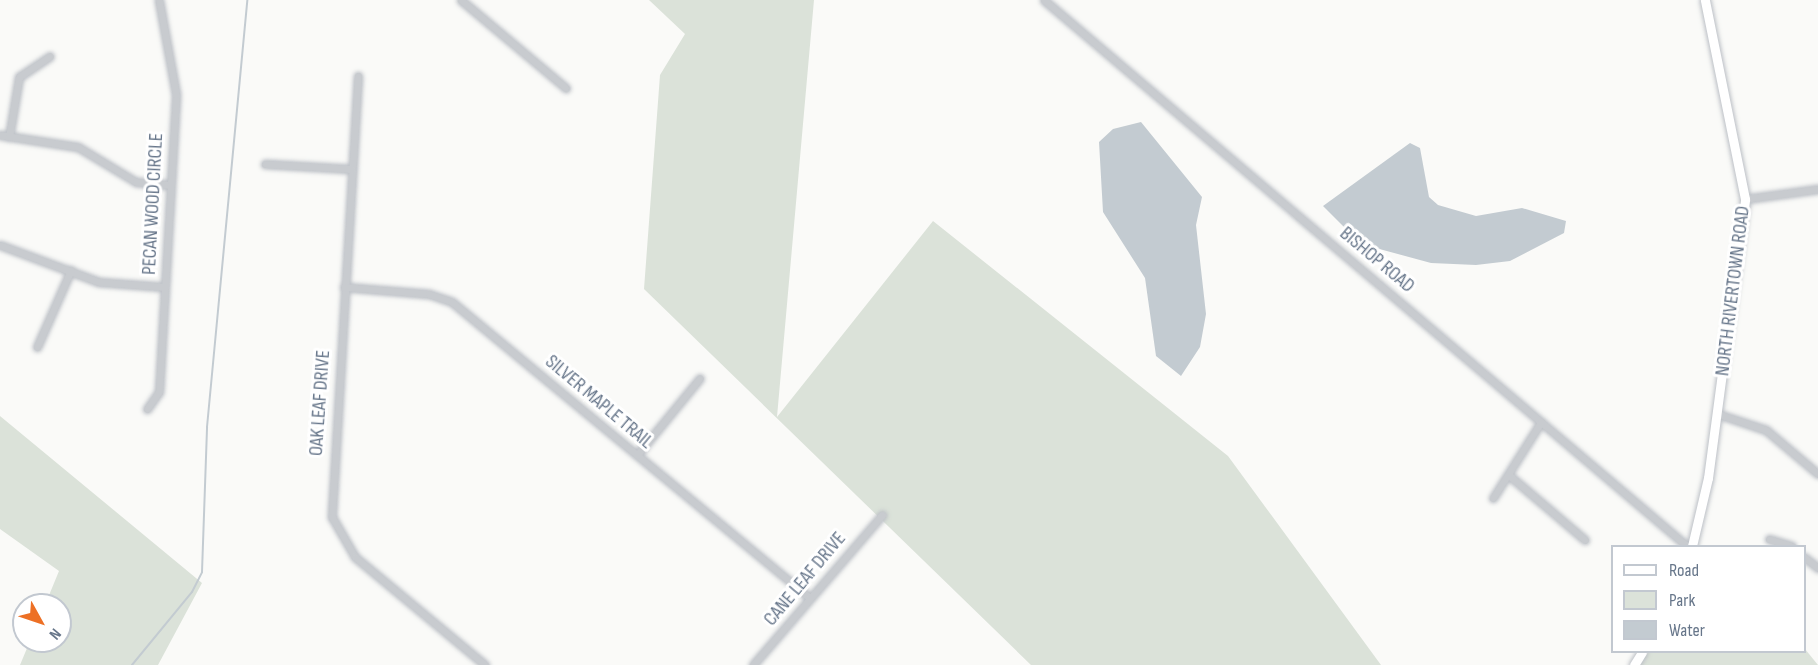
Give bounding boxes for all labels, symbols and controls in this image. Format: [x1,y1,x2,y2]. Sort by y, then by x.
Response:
street label: PECAN WOOD CIRCLE [137,133,169,275]
street label: NORTH RIVERTOWN ROAD [1711,205,1755,377]
street label: BISHOP ROAD [1335,222,1419,298]
street label: OAK LEAF DRIVE [304,349,336,457]
street label: SILVER MAPLE TRAIL [540,350,658,454]
street label: CANE LEAF DRIVE [759,527,851,631]
legend [1611,545,1806,653]
text: Road [1669,560,1699,581]
text: Park [1669,590,1695,611]
north arrow [12,593,72,653]
text: Water [1669,620,1705,641]
text: N [45,624,65,643]

